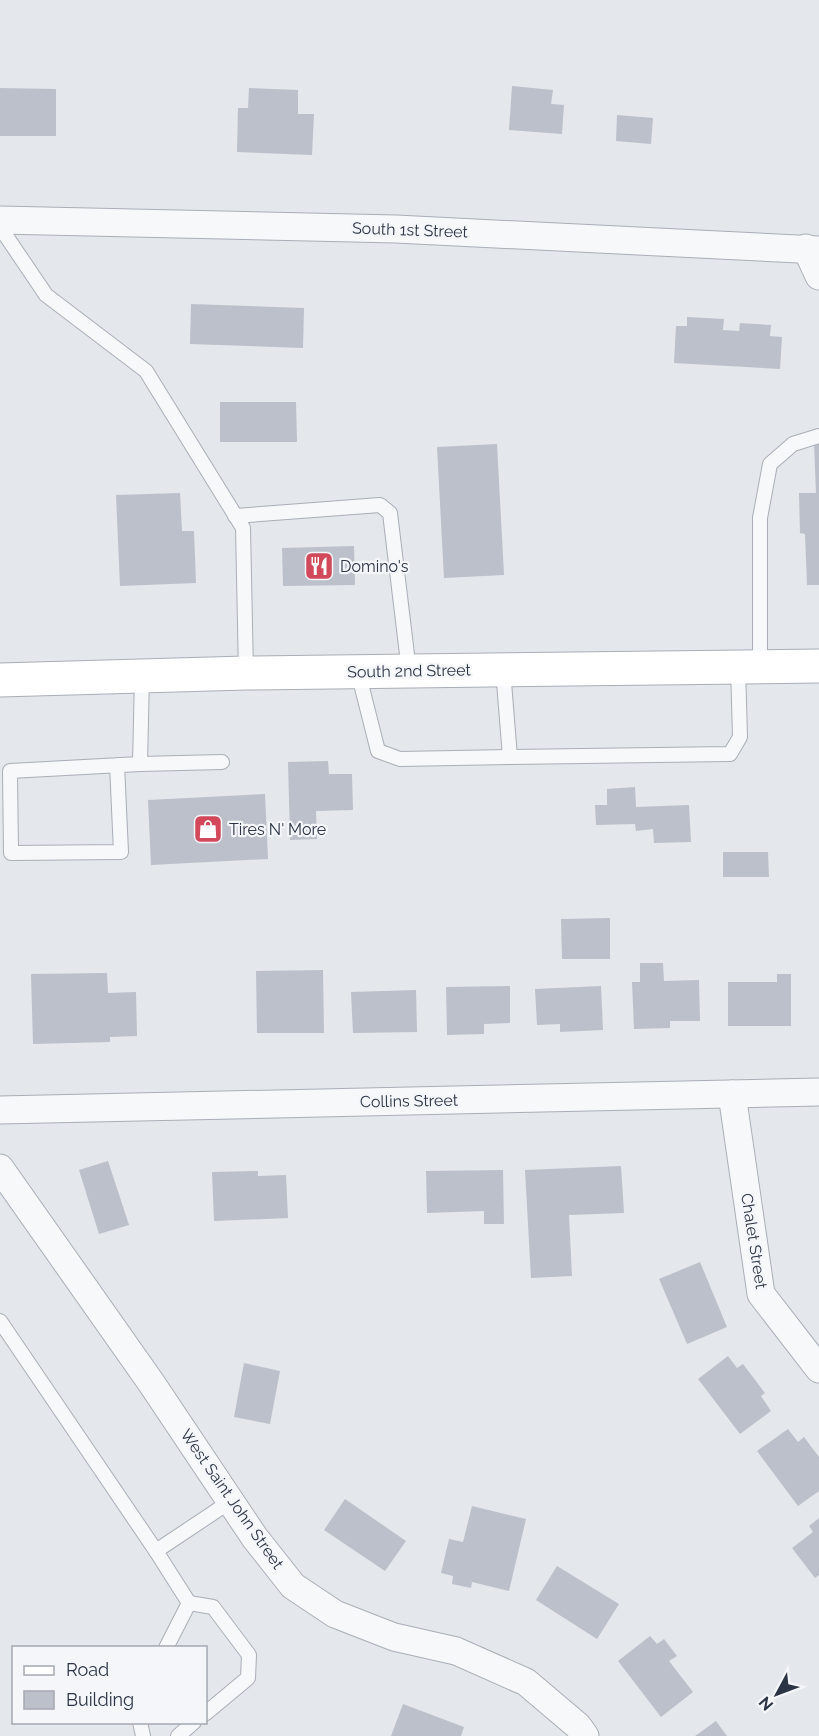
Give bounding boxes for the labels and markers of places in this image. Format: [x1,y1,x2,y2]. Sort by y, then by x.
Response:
restaurant icon: Domino's [303,550,335,582]
place label: Domino's [340,557,409,576]
shop icon: Tires N' More [192,813,224,845]
place label: Tires N' More [229,820,326,839]

